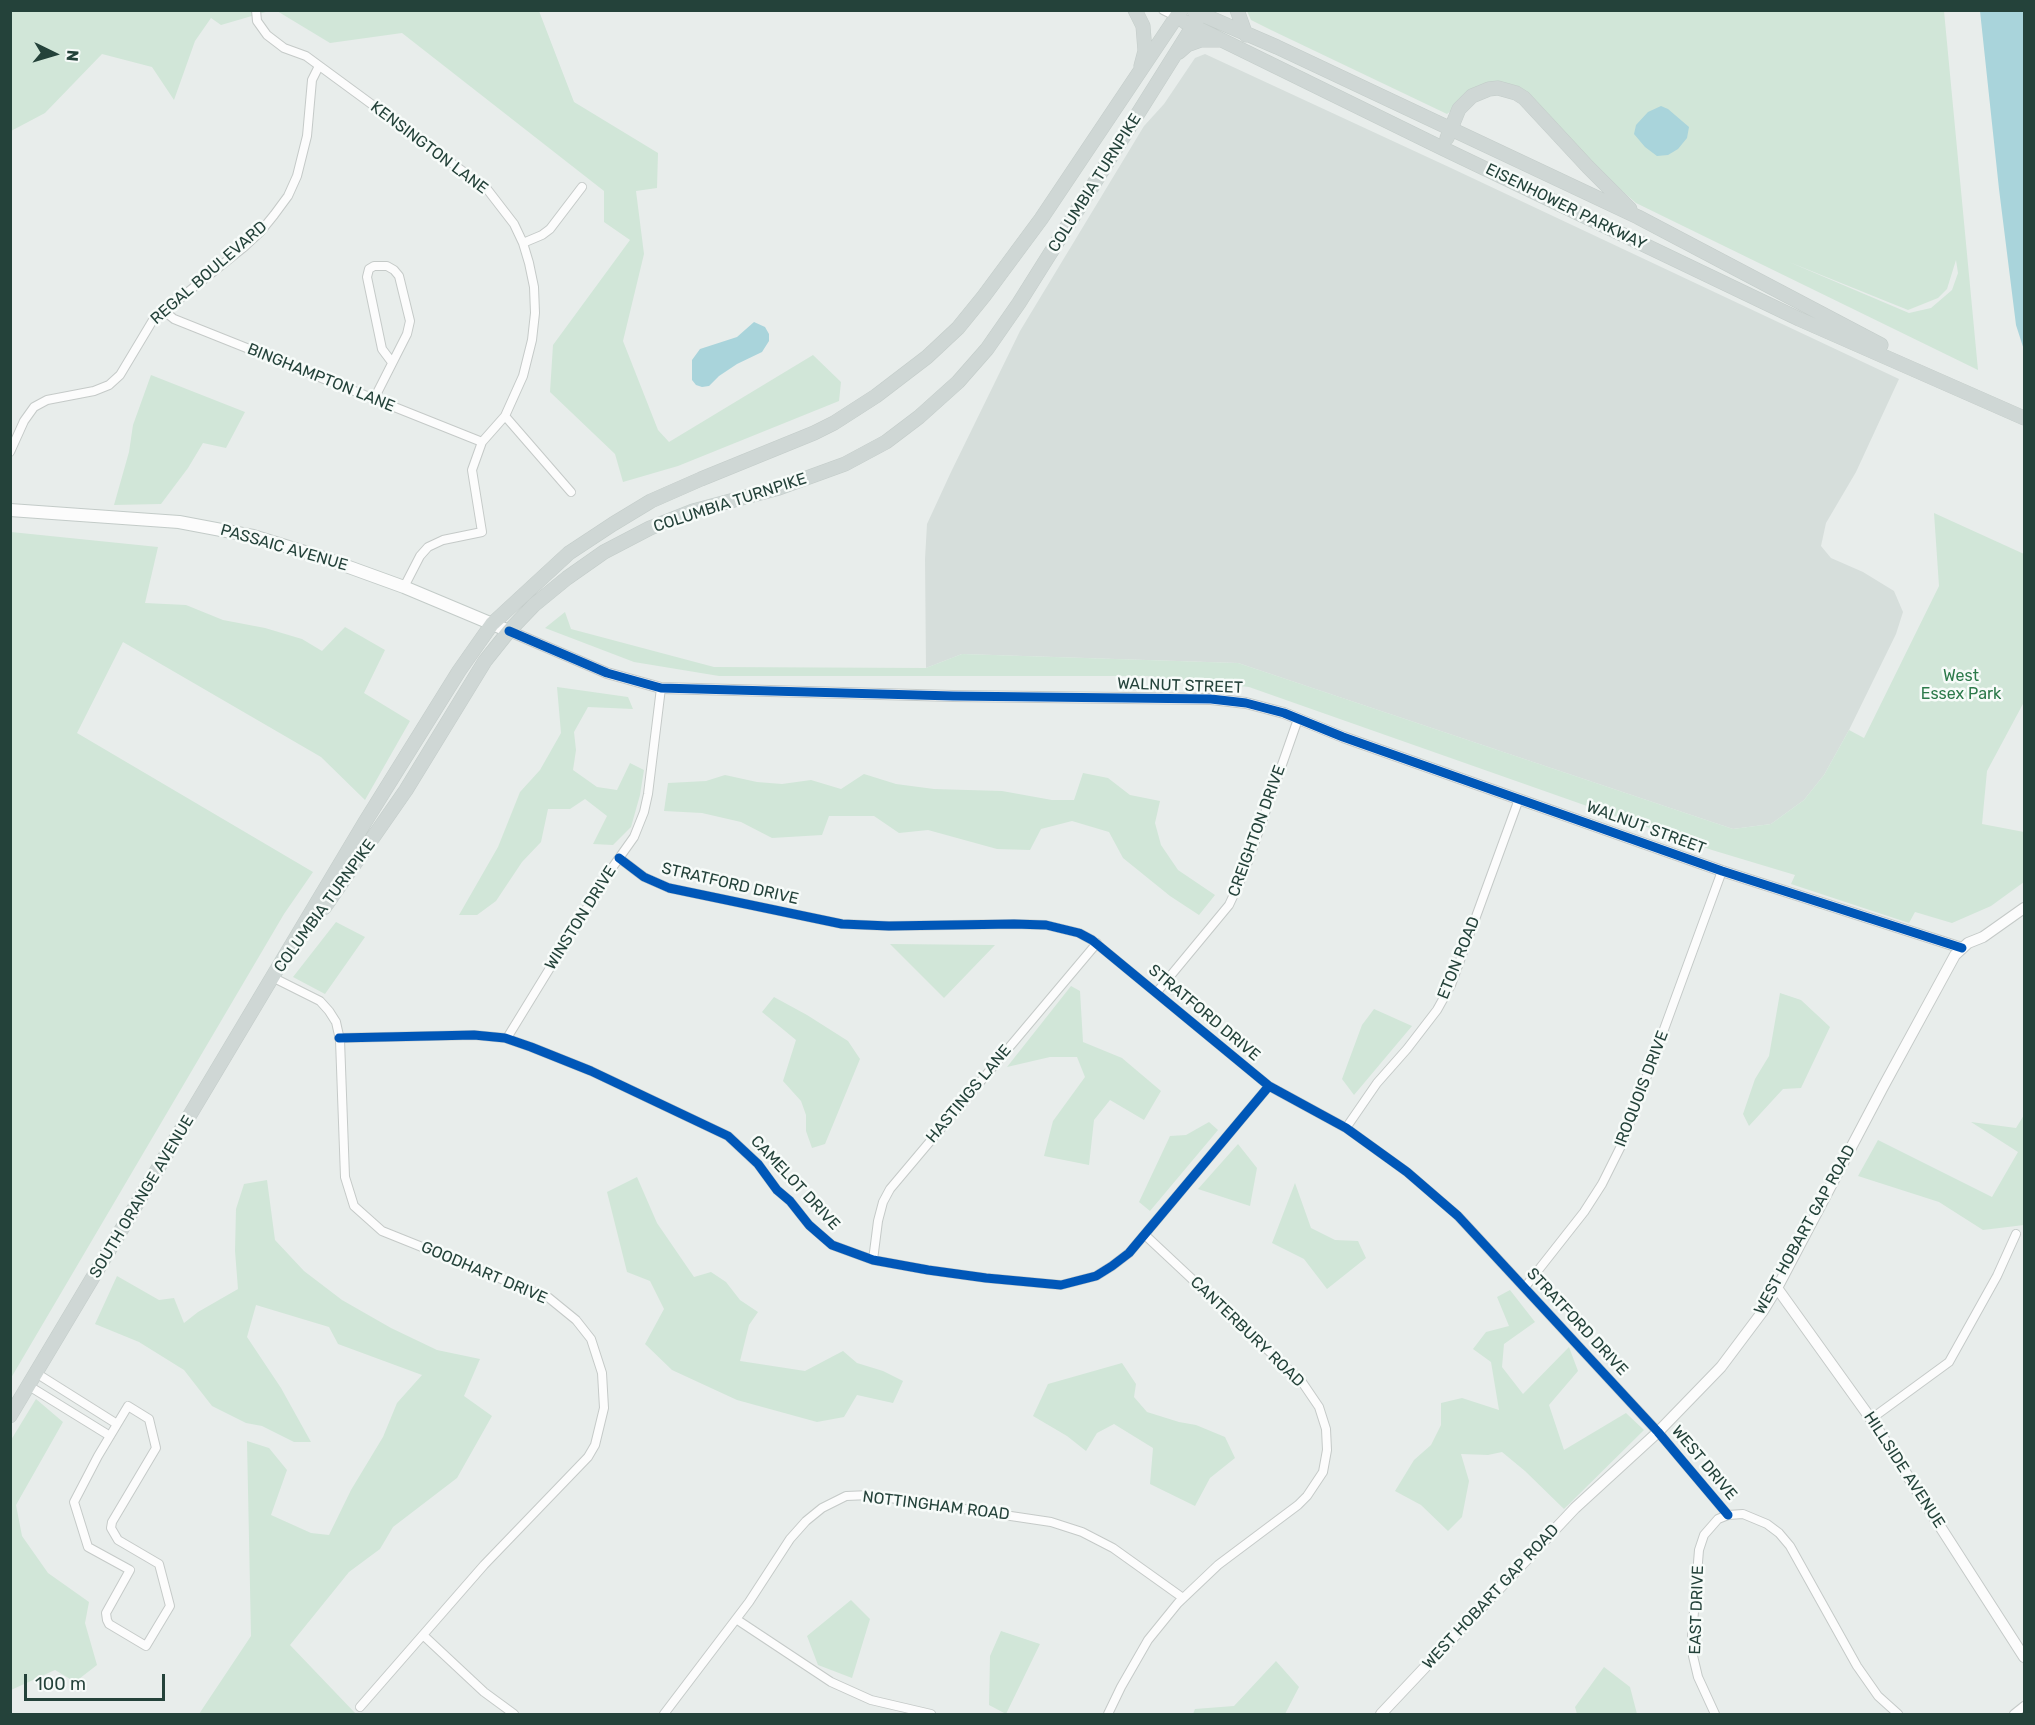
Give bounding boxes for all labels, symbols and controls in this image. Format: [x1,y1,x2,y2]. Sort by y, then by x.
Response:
north arrow [24,24,84,84]
text: N [62,49,82,62]
street label: KENSINGTON LANE [366,98,492,198]
street label: COLUMBIA TURNPIKE [1045,110,1145,256]
street label: EISENHOWER PARKWAY [1482,160,1650,254]
street label: REGAL BOULEVARD [147,217,271,329]
street label: BINGHAMPTON LANE [244,340,398,416]
street label: COLUMBIA TURNPIKE [651,469,809,537]
street label: PASSAIC AVENUE [218,521,350,575]
park label: West Essex Park [1921,666,2001,704]
street label: WALNUT STREET [1117,674,1243,698]
street label: CREIGHTON DRIVE [1224,763,1290,899]
street label: WALNUT STREET [1584,797,1708,859]
street label: COLUMBIA TURNPIKE [270,836,380,976]
street label: STRATFORD DRIVE [660,859,800,909]
street label: WINSTON DRIVE [541,862,621,974]
street label: ETON ROAD [1434,914,1484,1002]
street label: STRATFORD DRIVE [1144,961,1264,1065]
street label: IROQUOIS DRIVE [1611,1028,1673,1150]
street label: HASTINGS LANE [922,1041,1016,1147]
street label: SOUTH ORANGE AVENUE [86,1112,198,1282]
street label: CAMELOT DRIVE [746,1132,844,1234]
street label: WEST HOBART GAP ROAD [1750,1142,1860,1318]
street label: GOODHART DRIVE [418,1238,550,1308]
street label: STRATFORD DRIVE [1522,1264,1632,1380]
street label: CANTERBURY ROAD [1186,1273,1308,1391]
street label: HILLSIDE AVENUE [1859,1408,1949,1532]
street label: WEST DRIVE [1667,1422,1741,1504]
street label: NOTTINGHAM ROAD [861,1487,1011,1525]
street label: WEST HOBART GAP ROAD [1419,1521,1563,1673]
street label: EAST DRIVE [1686,1565,1708,1655]
scale bar [27,1662,168,1700]
text: 100 m [35,1673,86,1695]

